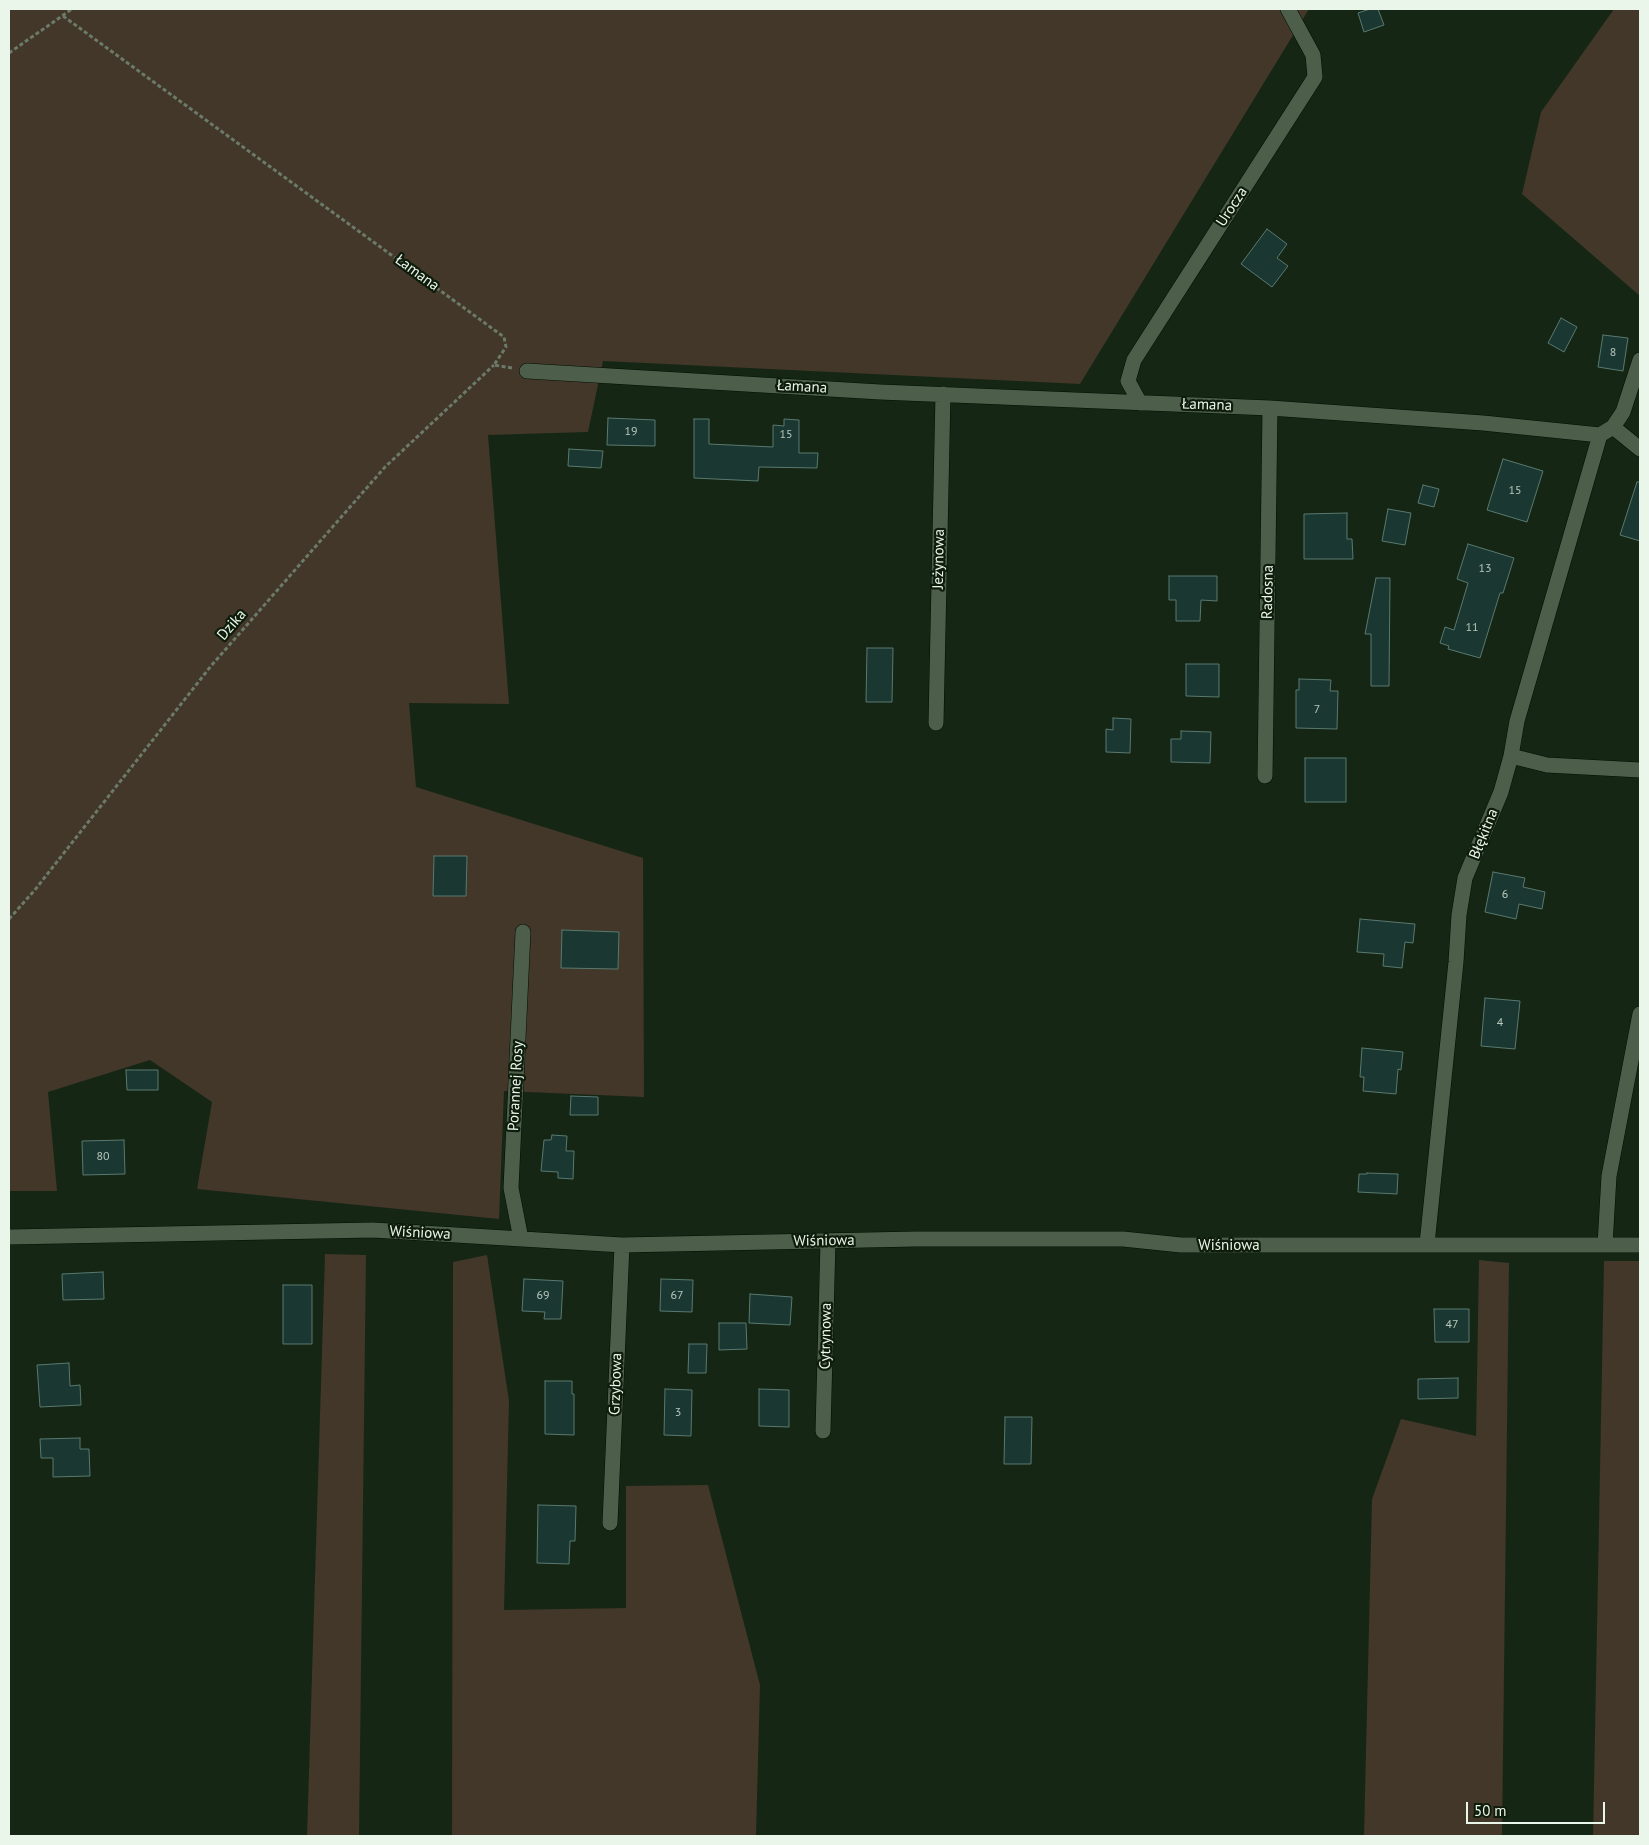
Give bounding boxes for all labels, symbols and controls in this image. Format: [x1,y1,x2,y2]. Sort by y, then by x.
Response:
street label: Urocza [1213,184,1251,230]
street label: Łamana [391,251,443,295]
house number: 8 [1610,346,1616,360]
street label: Łamana [776,377,828,397]
street label: Łamana [1182,395,1232,415]
house number: 19 [624,425,638,439]
house number: 15 [779,428,793,442]
house number: 15 [1508,484,1522,498]
street label: Jeżynowa [929,529,949,589]
house number: 13 [1478,562,1492,576]
street label: Radosna [1259,565,1277,619]
street label: Dzika [214,606,250,644]
house number: 11 [1465,621,1479,635]
house number: 7 [1314,703,1320,717]
street label: Błękitna [1466,806,1502,862]
house number: 6 [1502,888,1508,902]
house number: 4 [1497,1016,1503,1030]
street label: Porannej Rosy [505,1041,527,1131]
house number: 80 [96,1150,110,1164]
street label: Wiśniowa [389,1222,451,1244]
street label: Wiśniowa [793,1231,855,1251]
street label: Wiśniowa [1198,1237,1260,1255]
house number: 69 [536,1289,550,1303]
house number: 67 [670,1289,684,1303]
street label: Cytrynowa [816,1303,836,1369]
house number: 47 [1445,1318,1459,1332]
street label: Grzybowa [606,1353,626,1415]
house number: 3 [675,1406,681,1420]
scale bar [1469,1792,1608,1824]
text: 50 m [1474,1801,1507,1820]

